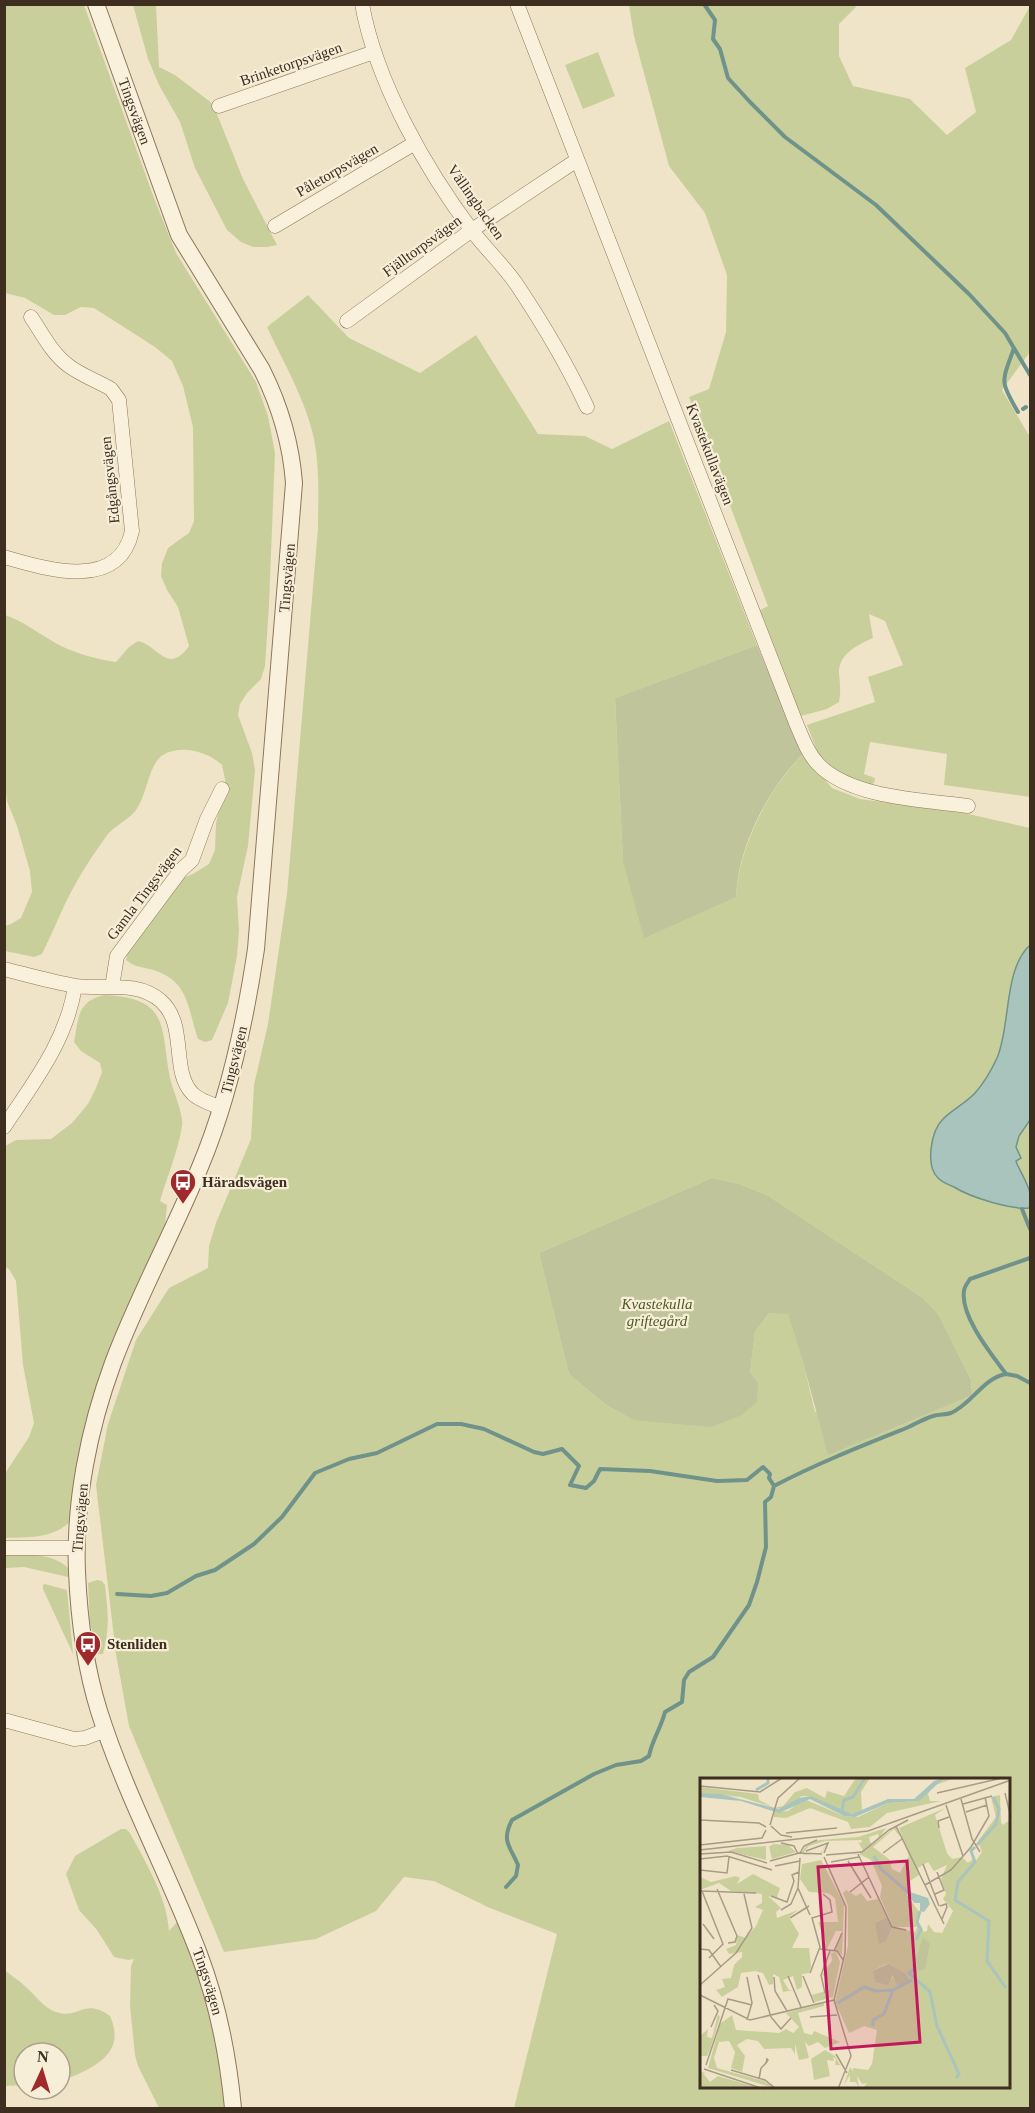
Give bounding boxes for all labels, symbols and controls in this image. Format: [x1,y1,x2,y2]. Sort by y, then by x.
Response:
street label: Brinketorpsvägen [238,39,344,89]
street label: Tingsvägen [115,76,154,147]
street label: Påletorpsvägen [293,140,381,200]
street label: Vällingbacken [444,162,508,243]
street label: Fjälltorpsvägen [380,212,465,280]
street label: Kvastekullavägen [683,401,737,507]
street label: Edgångsvägen [97,435,123,524]
street label: Tingsvägen [276,542,298,613]
street label: Gamla Tingsvägen [104,843,185,943]
street label: Tingsvägen [218,1024,250,1096]
bus stop icon: Häradsvägen [168,1167,198,1205]
place label: Häradsvägen [202,1174,288,1190]
park label: Kvastekulla griftegård [621,1296,692,1329]
street label: Tingsvägen [69,1482,91,1553]
bus stop icon: Stenliden [73,1629,103,1667]
place label: Stenliden [107,1636,168,1652]
inset map [700,1778,1011,2089]
street label: Tingsvägen [189,1946,226,2017]
north arrow [12,2041,72,2101]
text: N [37,2048,50,2065]

